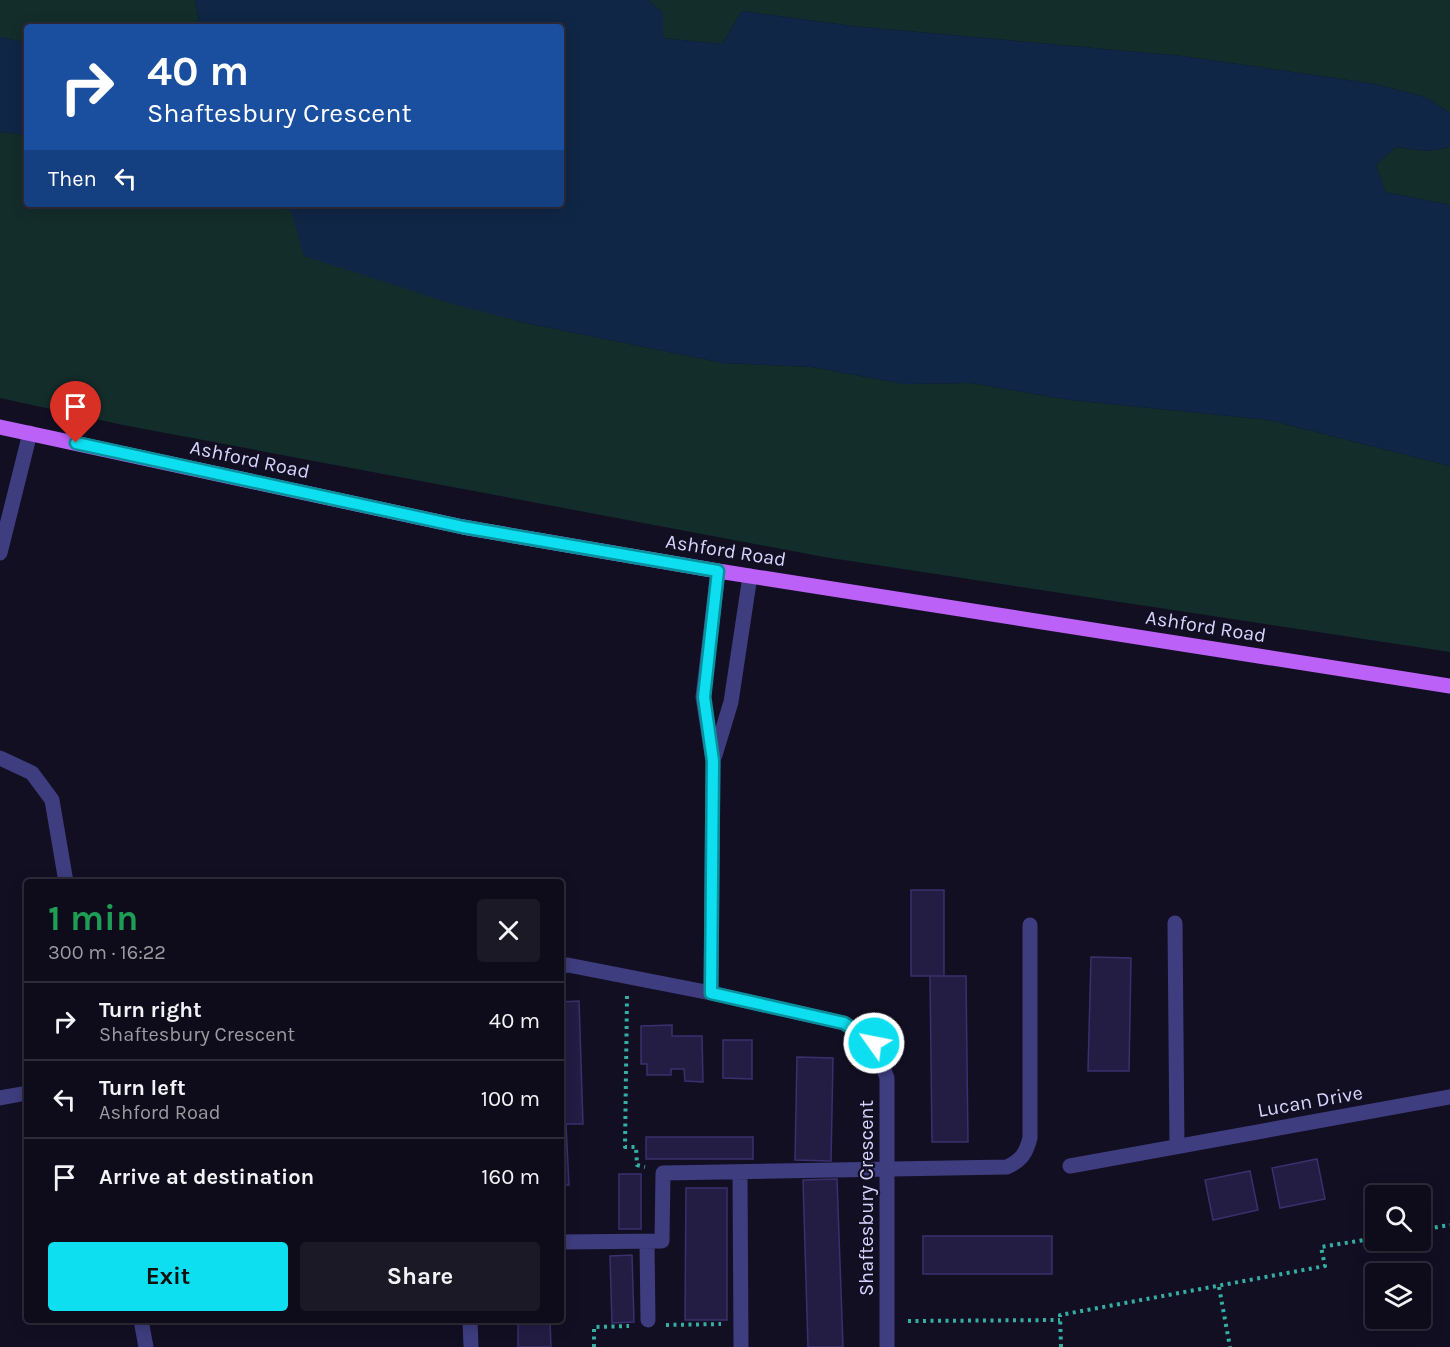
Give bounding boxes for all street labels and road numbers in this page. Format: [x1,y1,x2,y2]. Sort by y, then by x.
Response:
street label: Ashford Road [188,436,312,483]
street label: Ashford Road [664,530,788,571]
street label: Ashford Road [1144,606,1268,647]
street label: Lucan Drive [1256,1081,1364,1122]
street label: Shaftesbury Crescent [855,1100,878,1296]

